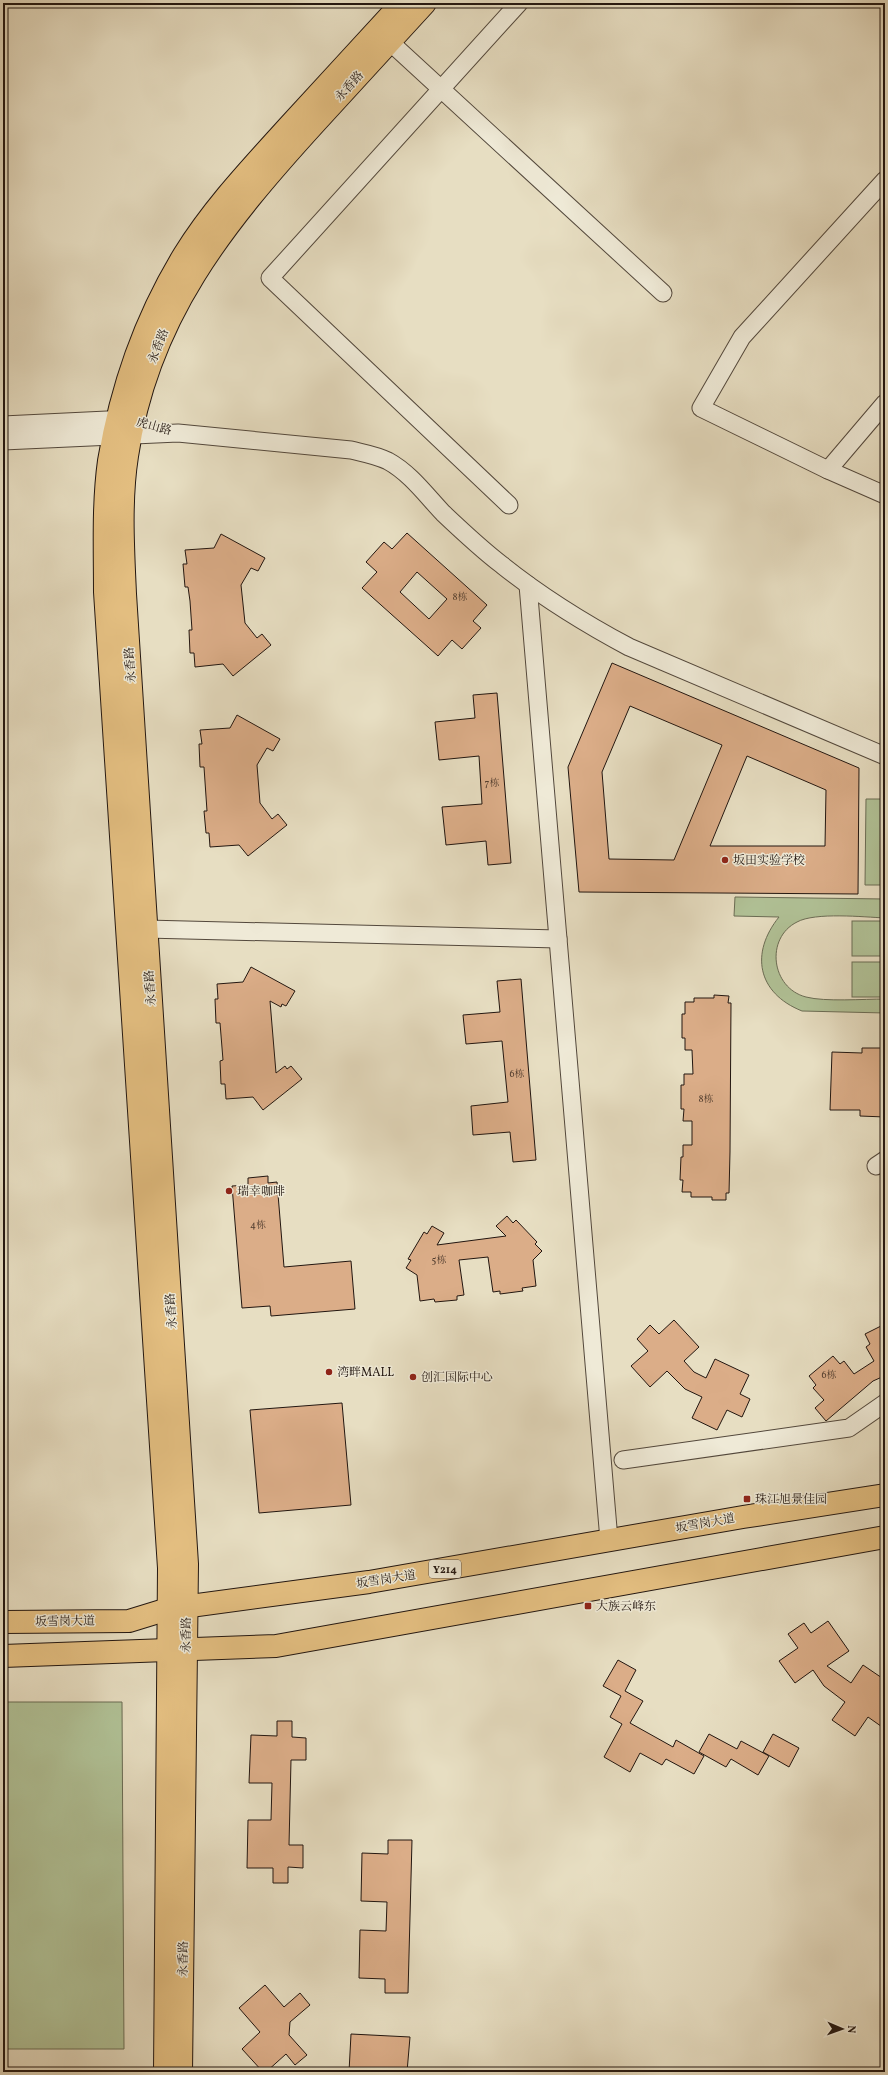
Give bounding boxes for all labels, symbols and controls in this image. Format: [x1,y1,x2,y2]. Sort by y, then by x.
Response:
street label: 永香路 [332,68,368,105]
street label: 永香路 [145,327,173,366]
street label: 虎山路 [134,414,173,440]
house number: 8栋 [452,590,468,604]
street label: 永香路 [122,646,140,683]
house number: 7栋 [485,776,499,790]
place label: 坂田实验学校 [733,853,805,869]
marker: 坂田实验学校 [720,855,730,865]
street label: 永香路 [142,969,160,1006]
house number: 6栋 [509,1067,525,1081]
house number: 8栋 [698,1092,714,1106]
place label: 瑞幸咖啡 [237,1184,285,1200]
marker: 瑞幸咖啡 [224,1186,234,1196]
house number: 4栋 [250,1218,266,1232]
house number: 5栋 [432,1253,446,1267]
street label: 永香路 [163,1292,181,1329]
place label: 湾畔MALL [337,1365,394,1381]
marker: 湾畔MALL [324,1367,334,1377]
house number: 6栋 [821,1368,837,1382]
place label: 创汇国际中心 [421,1370,493,1386]
marker: 创汇国际中心 [408,1372,418,1382]
place label: 珠江旭景佳园 [755,1492,827,1508]
marker: 珠江旭景佳园 [742,1494,752,1504]
street label: 坂雪岗大道 [674,1511,736,1537]
road number: Y214 [429,1560,461,1578]
street label: 坂雪岗大道 [355,1567,417,1593]
place label: 大族云峰东 [596,1599,656,1615]
marker: 大族云峰东 [583,1601,593,1611]
street label: 坂雪岗大道 [35,1613,95,1631]
street label: 永香路 [179,1617,195,1653]
street label: 永香路 [176,1941,192,1977]
north arrow [822,2009,862,2049]
text: N [843,2025,858,2034]

